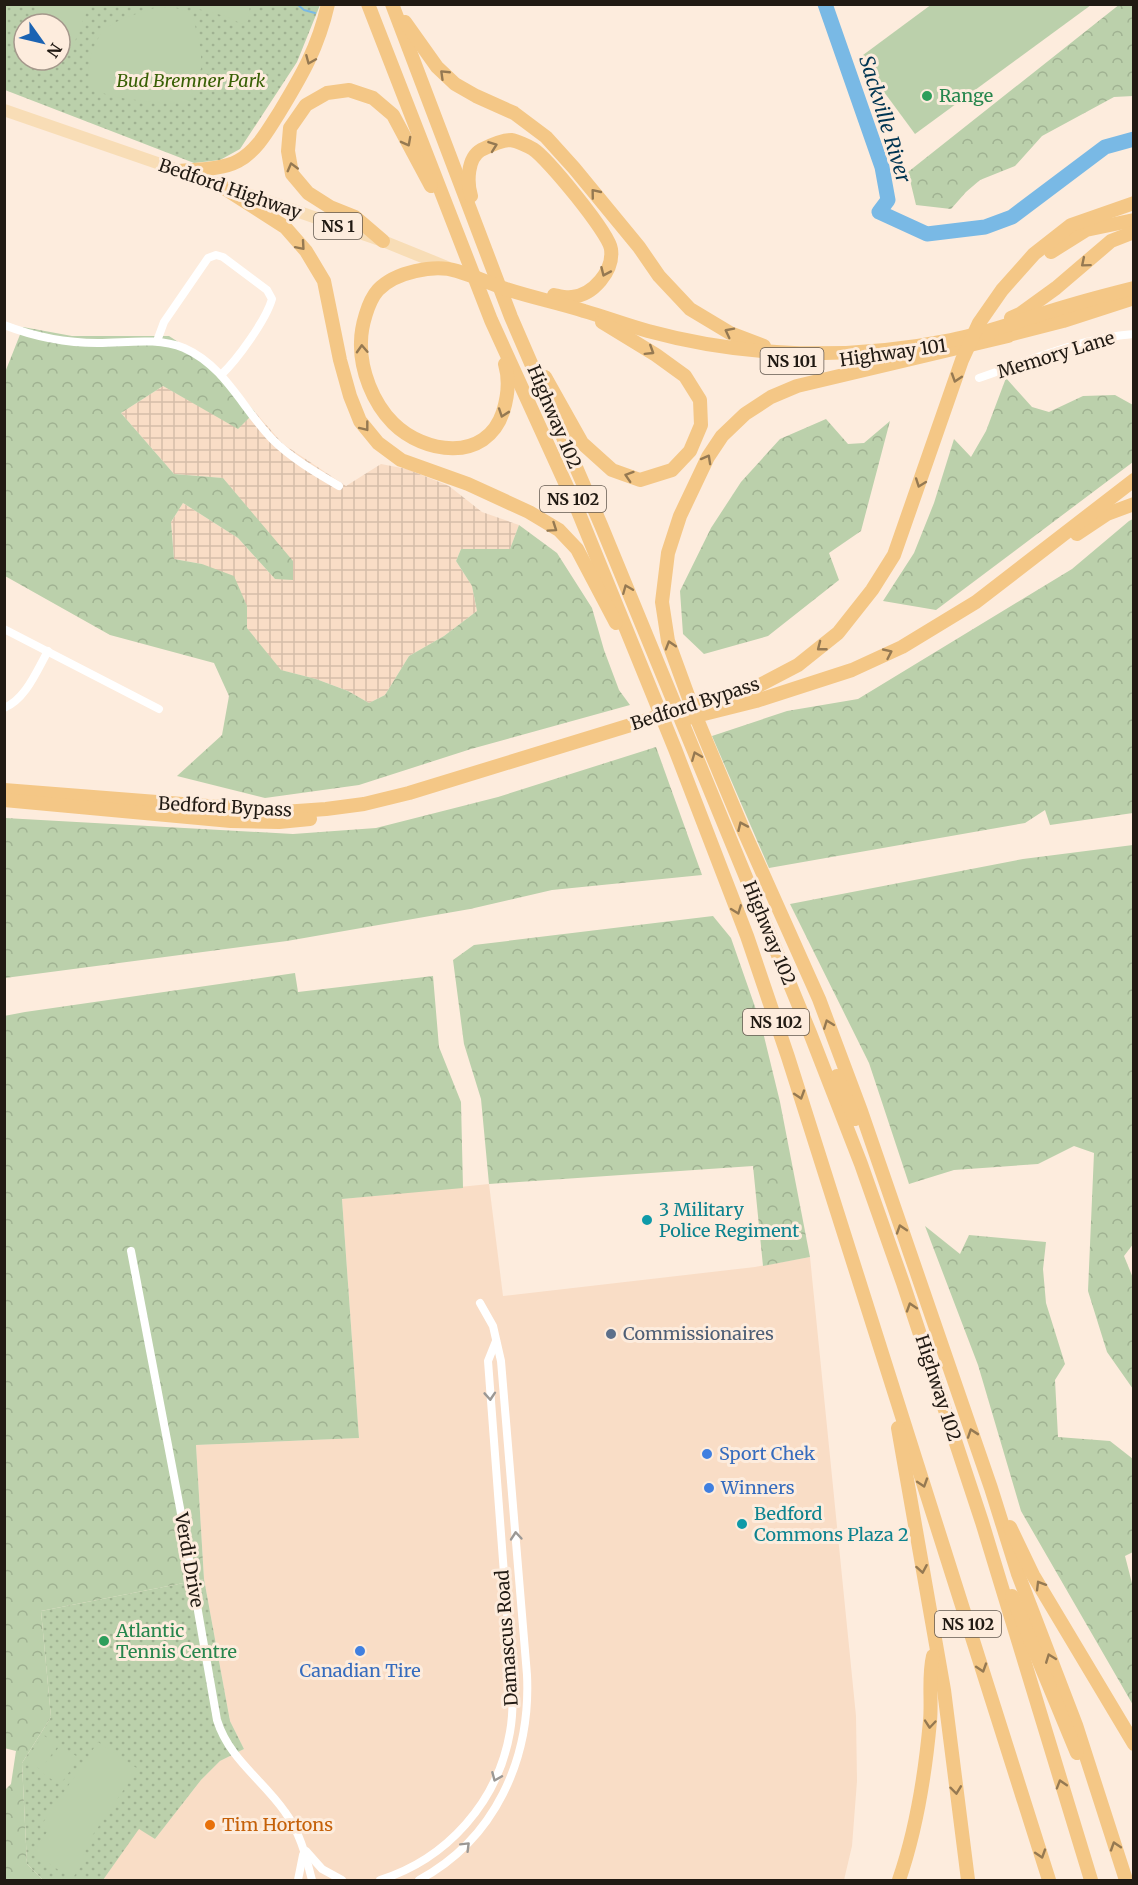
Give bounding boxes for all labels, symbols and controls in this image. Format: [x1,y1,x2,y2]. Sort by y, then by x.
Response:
north arrow [12,12,72,72]
text: N [42,40,66,62]
water label: Sackville River [854,52,917,186]
one-way arrow [305,54,317,65]
park label: Bud Bremner Park [117,69,266,92]
one-way arrow [441,70,451,81]
place label: Range [939,84,993,107]
marker: Range [920,89,934,103]
one-way arrow [400,135,411,146]
one-way arrow [487,141,498,153]
street label: Bedford Highway [156,153,305,224]
one-way arrow [286,162,299,172]
one-way arrow [591,189,602,200]
road number: NS 1 [314,213,362,239]
one-way arrow [294,239,305,250]
one-way arrow [1081,256,1092,267]
one-way arrow [600,266,612,277]
street label: Memory Lane [995,326,1117,383]
one-way arrow [724,327,735,339]
street label: Highway 101 [838,334,948,371]
one-way arrow [356,344,369,353]
one-way arrow [644,344,654,356]
road number: NS 101 [760,348,824,374]
street label: Highway 102 [522,361,587,472]
one-way arrow [950,372,963,383]
one-way arrow [497,407,510,418]
one-way arrow [358,420,369,431]
one-way arrow [700,455,711,466]
one-way arrow [624,471,635,484]
one-way arrow [915,477,927,488]
road number: NS 102 [540,486,606,512]
one-way arrow [547,520,557,532]
one-way arrow [622,585,634,596]
one-way arrow [817,639,828,650]
one-way arrow [665,640,677,651]
one-way arrow [882,648,893,660]
street label: Bedford Bypass [628,672,762,735]
one-way arrow [691,751,703,762]
street label: Bedford Bypass [158,792,293,821]
one-way arrow [737,821,749,832]
street label: Highway 102 [738,877,801,988]
one-way arrow [730,904,743,915]
road number: NS 102 [743,1009,809,1035]
one-way arrow [823,1019,836,1030]
one-way arrow [793,1089,805,1100]
place label: 3 Military Police Regiment [659,1198,799,1242]
marker: 3 Military Police Regiment [640,1213,654,1227]
one-way arrow [896,1224,908,1235]
one-way arrow [906,1302,918,1313]
place label: Commissionaires [623,1322,774,1345]
marker: Commissionaires [604,1327,618,1341]
street label: Highway 102 [910,1332,966,1444]
one-way arrow [483,1392,496,1401]
one-way arrow [967,1428,979,1439]
place label: Sport Chek [719,1442,816,1465]
marker: Sport Chek [700,1447,714,1461]
place label: Winners [720,1476,795,1499]
one-way arrow [916,1477,928,1488]
marker: Winners [702,1481,716,1495]
place label: Bedford Commons Plaza 2 [754,1502,909,1546]
street label: Verdi Drive [170,1510,209,1609]
marker: Bedford Commons Plaza 2 [735,1517,749,1531]
one-way arrow [509,1532,522,1541]
one-way arrow [916,1564,928,1574]
street label: Damascus Road [490,1569,523,1707]
one-way arrow [1035,1581,1047,1591]
road number: NS 102 [935,1611,1001,1637]
place label: Atlantic Tennis Centre [115,1619,237,1663]
marker: Atlantic Tennis Centre [97,1634,111,1648]
marker: Canadian Tire [353,1644,367,1658]
one-way arrow [1045,1653,1057,1664]
place label: Canadian Tire [299,1659,421,1682]
one-way arrow [975,1662,987,1673]
one-way arrow [924,1720,937,1729]
one-way arrow [491,1771,503,1782]
one-way arrow [1056,1780,1068,1790]
one-way arrow [950,1785,962,1795]
place label: Tim Hortons [222,1813,333,1836]
marker: Tim Hortons [203,1818,217,1832]
one-way arrow [1109,1841,1122,1852]
one-way arrow [459,1842,470,1853]
one-way arrow [1034,1848,1046,1859]

